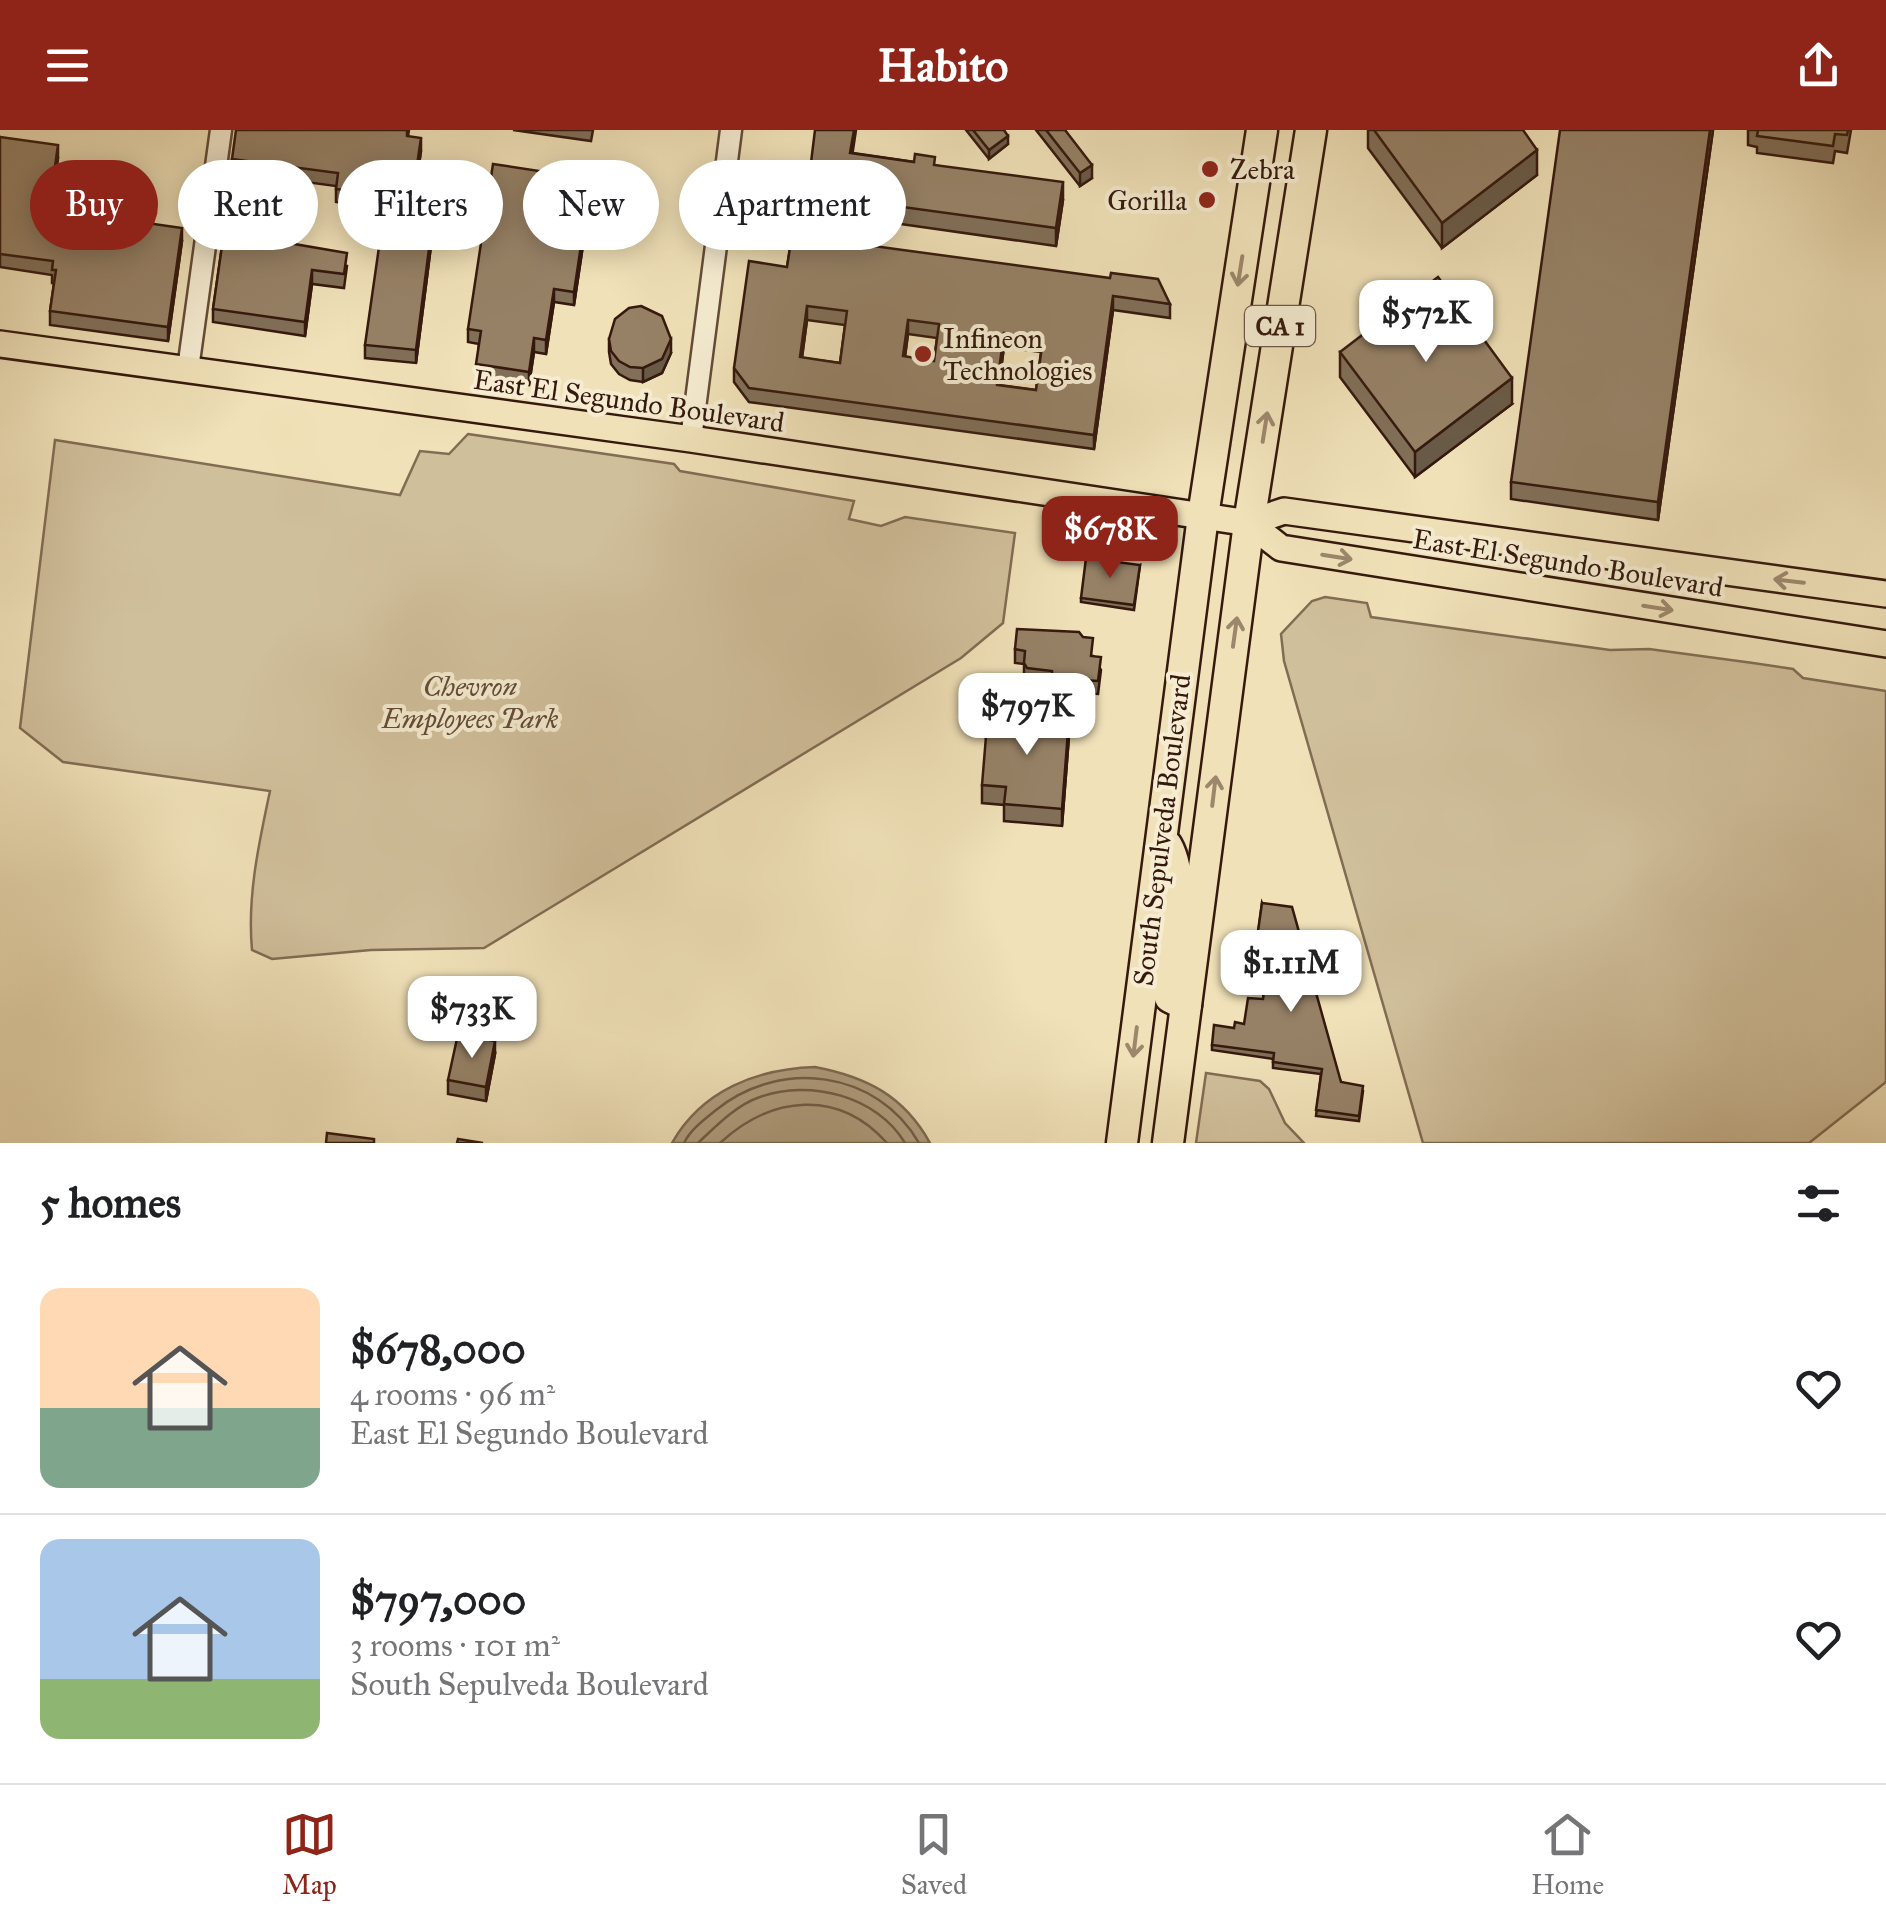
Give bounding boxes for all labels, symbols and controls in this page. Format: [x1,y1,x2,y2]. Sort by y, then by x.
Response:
icon: menu [40,38,95,93]
text: Habito [878,38,1008,93]
icon: share [1791,38,1846,93]
place label: Zebra [1230,152,1295,187]
marker: Zebra [1199,158,1221,180]
chip: Buy [30,160,158,250]
chip: Rent [178,160,318,250]
chip: Filters [338,160,503,250]
chip: New [523,160,659,250]
chip: Apartment [679,160,906,250]
place label: Gorilla [1107,183,1187,218]
marker: Gorilla [1196,189,1218,211]
one-way arrow [1231,254,1249,287]
pin: $572K [1356,280,1496,365]
text: $572K [1381,293,1471,332]
road number: CA 1 [1245,306,1315,346]
place label: Infineon Technologies [943,321,1093,388]
marker: Infineon Technologies [912,343,934,365]
street label: East El Segundo Boulevard [471,362,787,440]
one-way arrow [1256,411,1274,443]
pin: $678K [1040,496,1180,581]
text: $678K [1064,509,1156,548]
street label: East El Segundo Boulevard [1410,521,1726,605]
one-way arrow [1320,548,1353,567]
one-way arrow [1774,571,1806,590]
one-way arrow [1641,599,1674,617]
one-way arrow [1226,616,1245,648]
park label: Chevron Employees Park [381,669,559,736]
street label: South Sepulveda Boulevard [1126,672,1198,988]
pin: $797K [957,673,1097,758]
text: $797K [980,686,1074,725]
one-way arrow [1205,775,1224,808]
pin: $1.11M [1210,930,1372,1015]
text: $1.11M [1243,943,1339,982]
pin: $733K [402,976,542,1061]
text: $733K [430,989,514,1028]
one-way arrow [1125,1025,1144,1057]
icon: filters [1791,1176,1846,1231]
text: 5 homes [40,1177,181,1229]
text: $678,000 [350,1323,526,1375]
icon: home [120,1328,240,1448]
icon: heart [1791,1361,1846,1416]
text: 4 rooms · 96 m² [350,1375,555,1414]
text: East El Segundo Boulevard [350,1414,709,1453]
text: $797,000 [350,1574,526,1626]
icon: home [120,1579,240,1699]
icon: heart [1791,1612,1846,1667]
text: 3 rooms · 101 m² [350,1626,560,1665]
text: South Sepulveda Boulevard [350,1665,709,1704]
tab: Map [282,1807,337,1902]
tab: Saved [901,1807,967,1902]
tab: Home [1531,1807,1604,1902]

